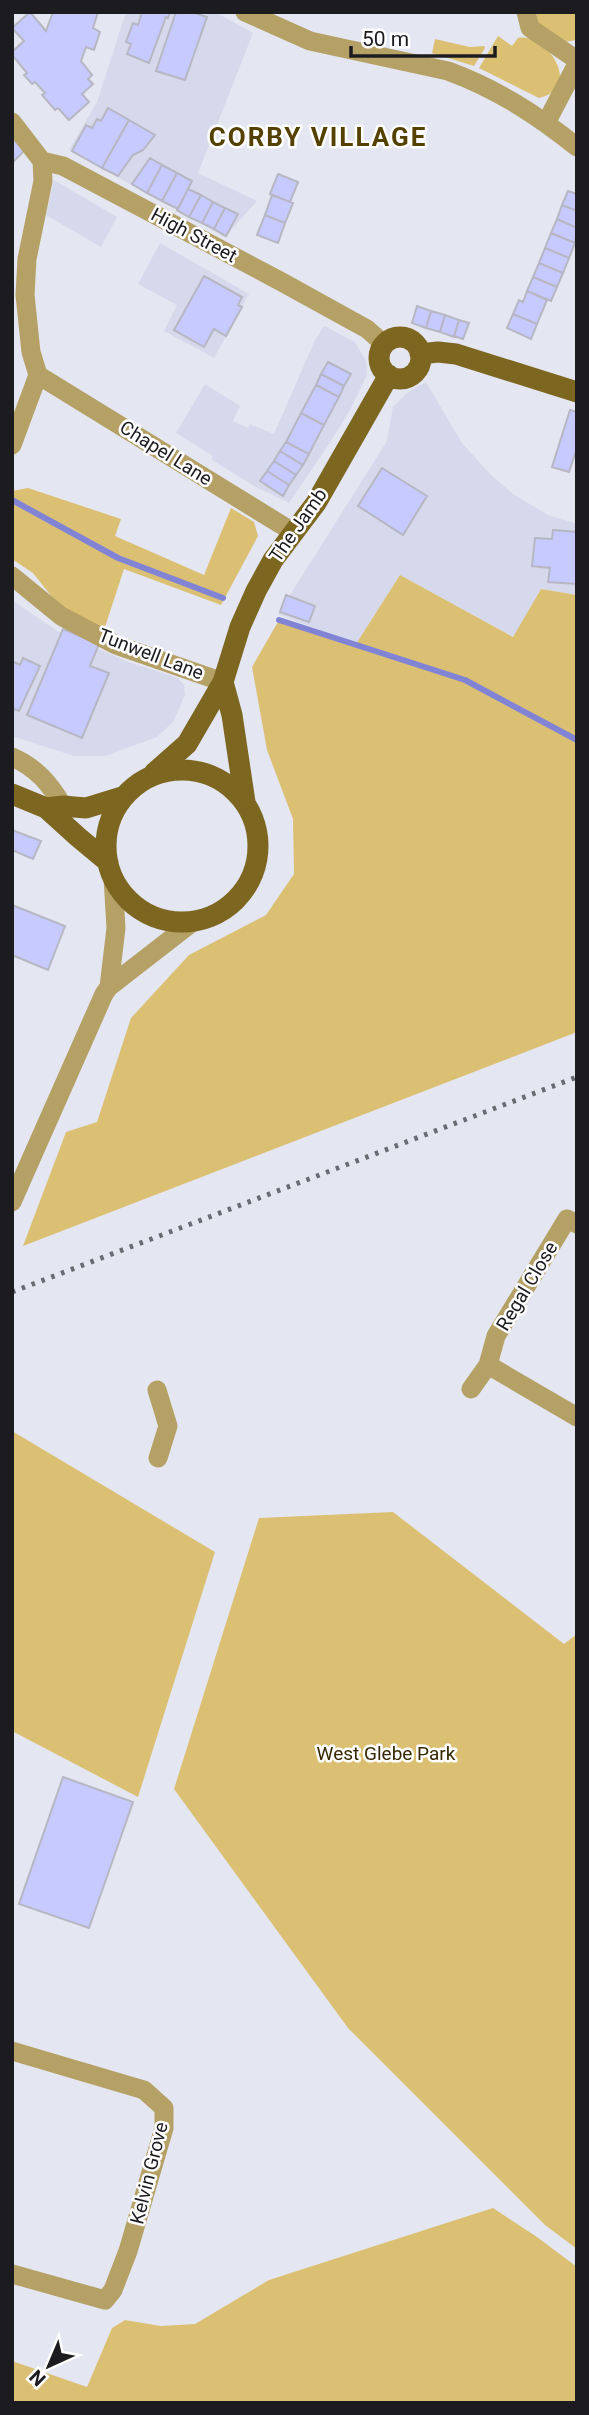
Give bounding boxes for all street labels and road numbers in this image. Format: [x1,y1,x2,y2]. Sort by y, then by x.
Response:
street label: High Street [147,203,241,267]
street label: Chapel Lane [116,416,216,490]
street label: The Jamb [264,484,332,566]
street label: Tunwell Lane [95,623,207,685]
street label: Regal Close [491,1237,563,1335]
street label: Kelvin Grove [125,2120,173,2226]

